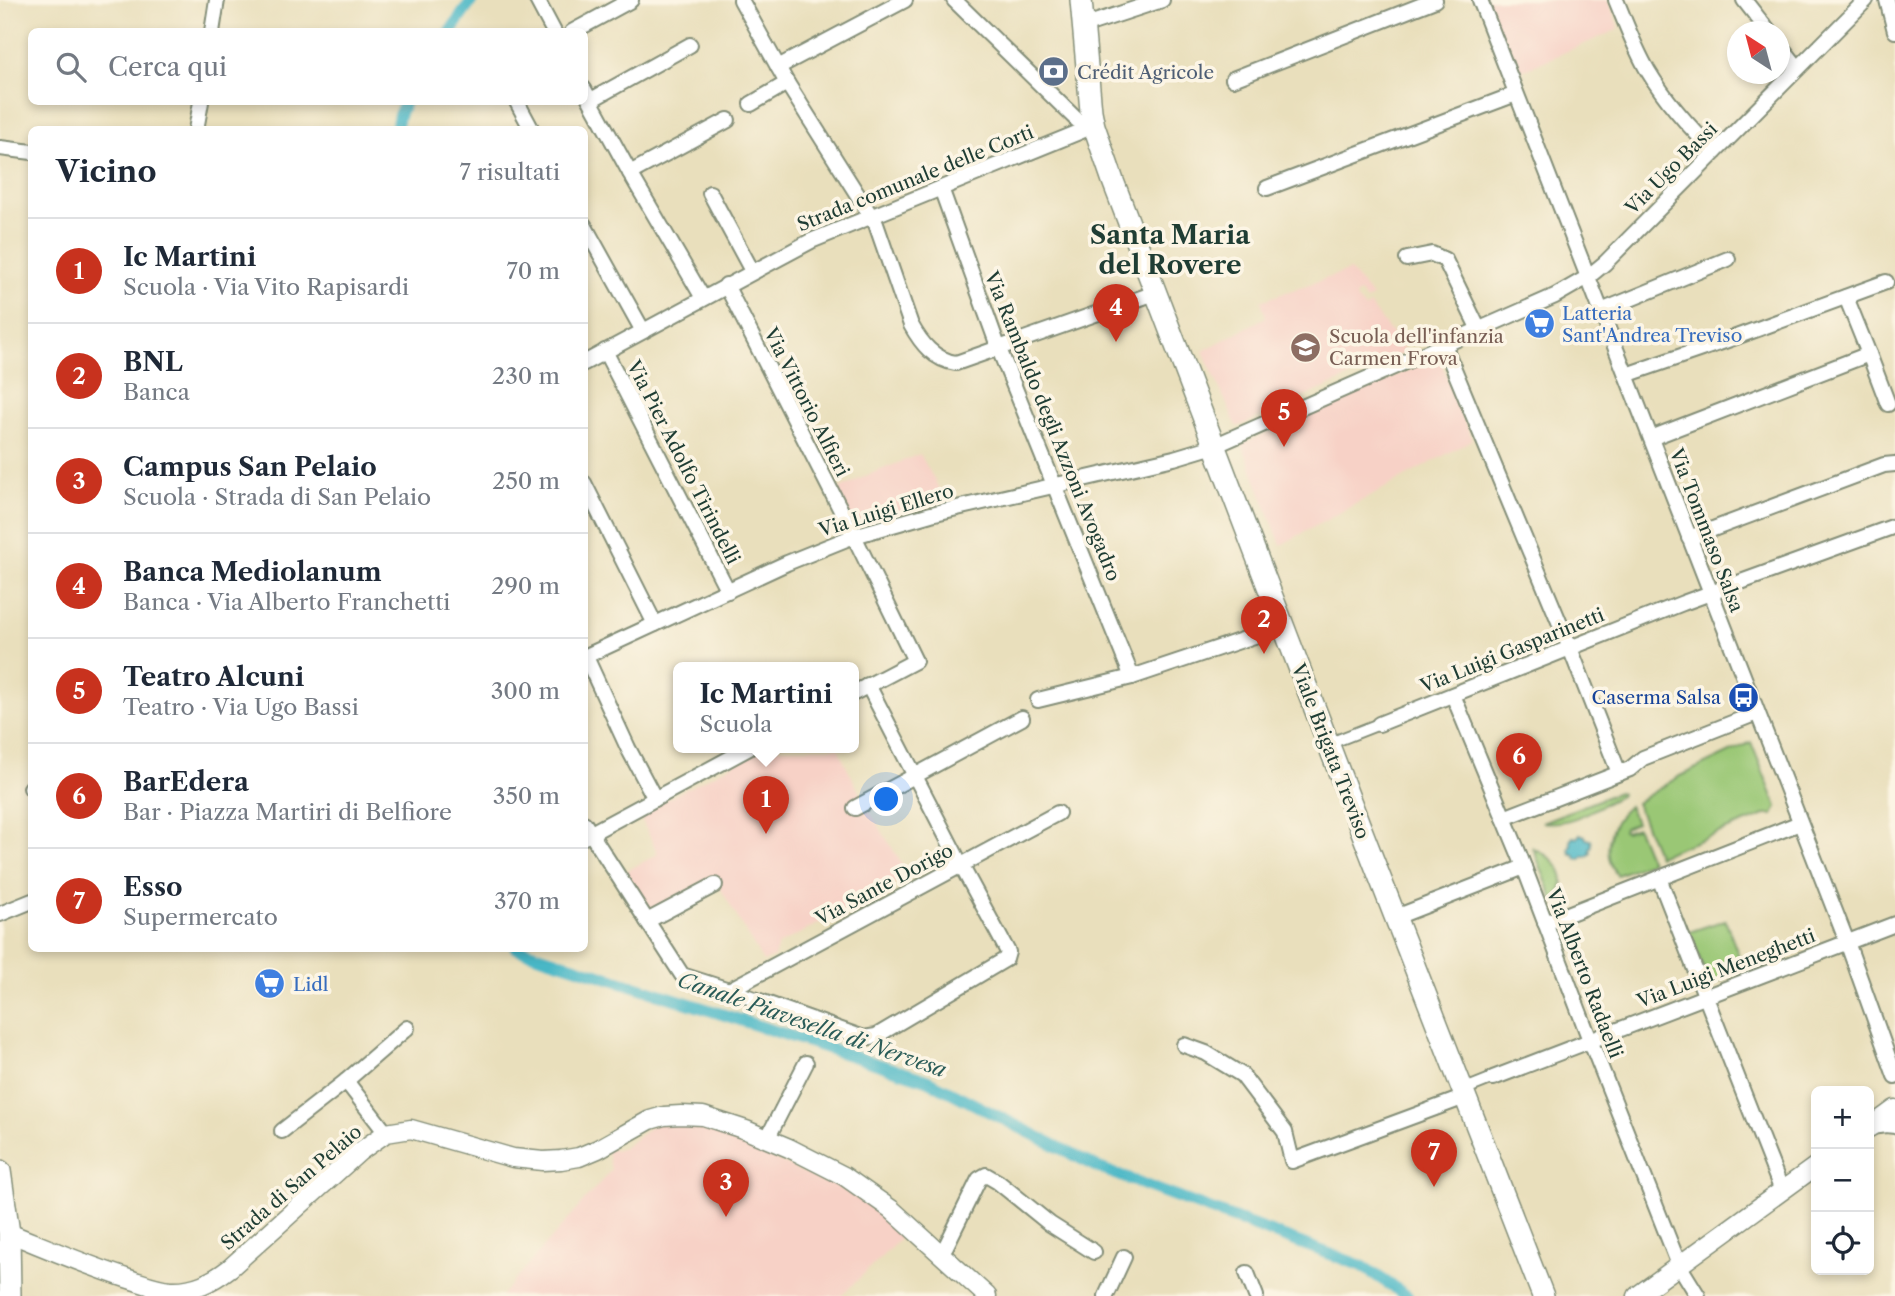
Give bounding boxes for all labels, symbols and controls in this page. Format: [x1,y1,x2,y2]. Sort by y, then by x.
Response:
north arrow [1727,21,1790,84]
search box [28,28,588,105]
icon: search [52,48,90,86]
text: Cerca qui [108,51,227,83]
bank icon: Crédit Agricole [1037,55,1071,89]
place label: Crédit Agricole [1077,61,1214,84]
street label: Via Ugo Bassi [1620,117,1722,220]
street label: Strada comunale delle Corti [794,120,1037,236]
text: Vicino [56,153,156,190]
text: 7 risultati [459,158,560,186]
district label: Santa Maria del Rovere [1090,219,1251,281]
text: Ic Martini [123,241,256,273]
text: 1 [74,257,84,285]
text: 70 m [507,257,560,285]
street label: Via Rambaldo degli Azzoni Avogadro [979,267,1125,584]
text: Scuola · Via Vito Rapisardi [123,273,409,301]
pin: 4 [1093,284,1139,342]
place label: Latteria Sant'Andrea Treviso [1562,302,1742,347]
supermarket icon: Latteria Sant'Andrea Treviso [1522,307,1556,341]
street label: Via Vittorio Alfieri [759,323,854,481]
place label: Scuola dell'infanzia Carmen Frova [1329,325,1504,370]
school or university icon: Scuola dell'infanzia Carmen Frova [1289,330,1323,364]
text: BNL [123,346,183,378]
street label: Via Pier Adolfo Tirindelli [622,356,745,568]
text: 2 [72,362,86,390]
text: 230 m [492,362,560,390]
text: Banca [123,378,190,406]
pin: 5 [1261,389,1307,447]
street label: Via Tommaso Salsa [1664,444,1748,615]
text: Campus San Pelaio [123,451,377,483]
text: 3 [73,467,86,495]
text: 250 m [492,467,560,495]
street label: Via Luigi Ellero [815,479,956,542]
text: Scuola · Strada di San Pelaio [123,483,431,511]
text: Banca Mediolanum [123,556,382,588]
text: 4 [72,572,86,600]
text: 290 m [491,572,560,600]
text: Banca · Via Alberto Franchetti [123,588,450,616]
pin: 2 [1241,596,1287,654]
street label: Via Luigi Gasparinetti [1416,603,1608,698]
street label: Viale Brigata Treviso [1286,659,1375,842]
text: Teatro Alcuni [123,661,304,693]
popup [673,662,859,753]
text: 5 [73,677,85,705]
text: 300 m [491,677,560,705]
text: Ic Martini [699,678,833,710]
bus stop icon: Caserma Salsa [1727,680,1761,714]
place label: Caserma Salsa [1592,686,1721,709]
text: Teatro · Via Ugo Bassi [123,693,359,721]
text: Scuola [699,710,773,738]
pin: 6 [1496,733,1542,791]
text: BarEdera [123,766,249,798]
pin: 1 [743,776,789,834]
text: 6 [72,782,86,810]
text: 350 m [493,782,560,810]
your location [869,782,903,816]
text: Bar · Piazza Martiri di Belfiore [123,798,452,826]
street label: Via Sante Dorigo [811,839,957,931]
text: Esso [123,871,182,903]
street label: Via Alberto Radaelli [1541,884,1628,1062]
text: 7 [73,887,85,915]
text: 370 m [494,887,560,915]
text: Supermercato [123,903,278,931]
street label: Via Luigi Meneghetti [1633,924,1819,1013]
supermarket icon: Lidl [253,967,287,1001]
water label: Canale Piavesella di Nervesa [675,967,950,1082]
place label: Lidl [293,973,329,996]
map controls [1811,1086,1874,1275]
button: + [1811,1086,1874,1149]
street label: Strada di San Pelaio [216,1120,366,1255]
pin: 7 [1411,1129,1457,1187]
button: − [1811,1149,1874,1212]
pin: 3 [703,1159,749,1217]
button: locate [1811,1212,1874,1275]

